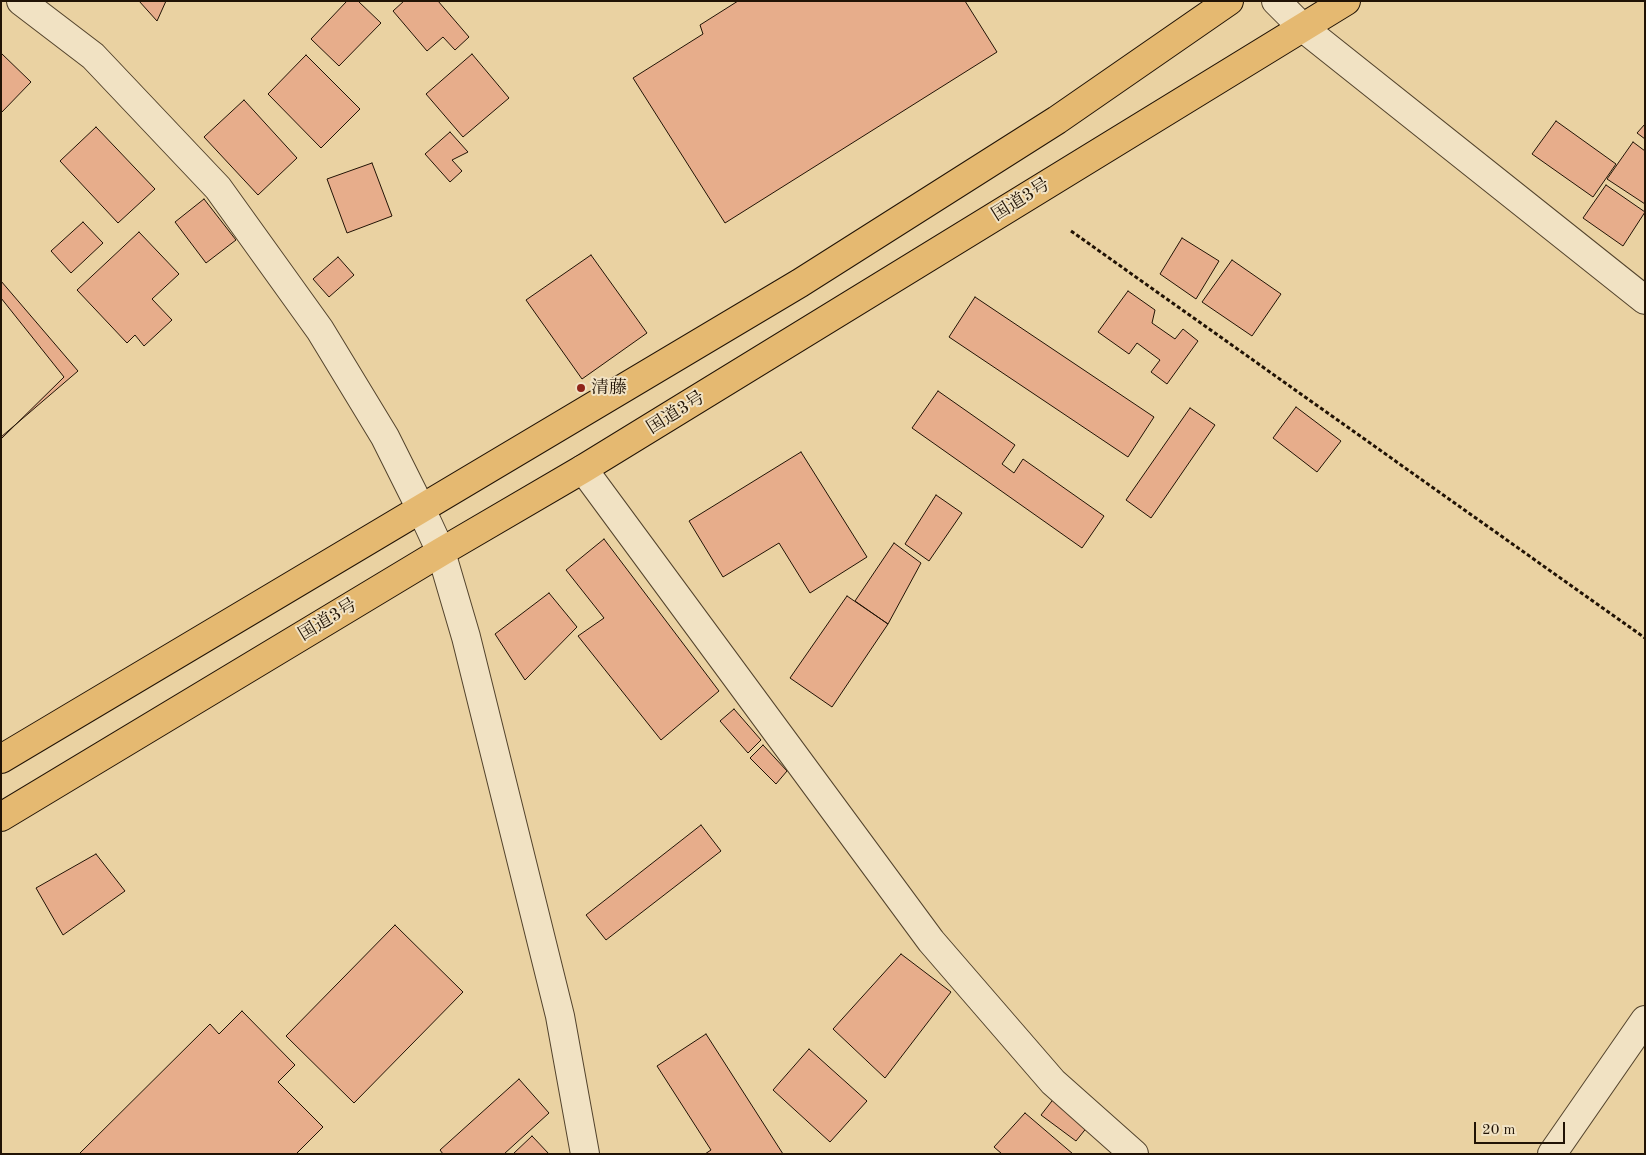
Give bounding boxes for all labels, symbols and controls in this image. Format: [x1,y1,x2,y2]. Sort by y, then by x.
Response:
street label: 国道3号 [988,174,1054,226]
place label: 清藤 [591,377,627,399]
marker: 清藤 [575,382,587,394]
street label: 国道3号 [643,387,709,439]
street label: 国道3号 [295,594,361,646]
scale bar [1476,1112,1567,1144]
text: 20 m [1482,1123,1516,1138]

